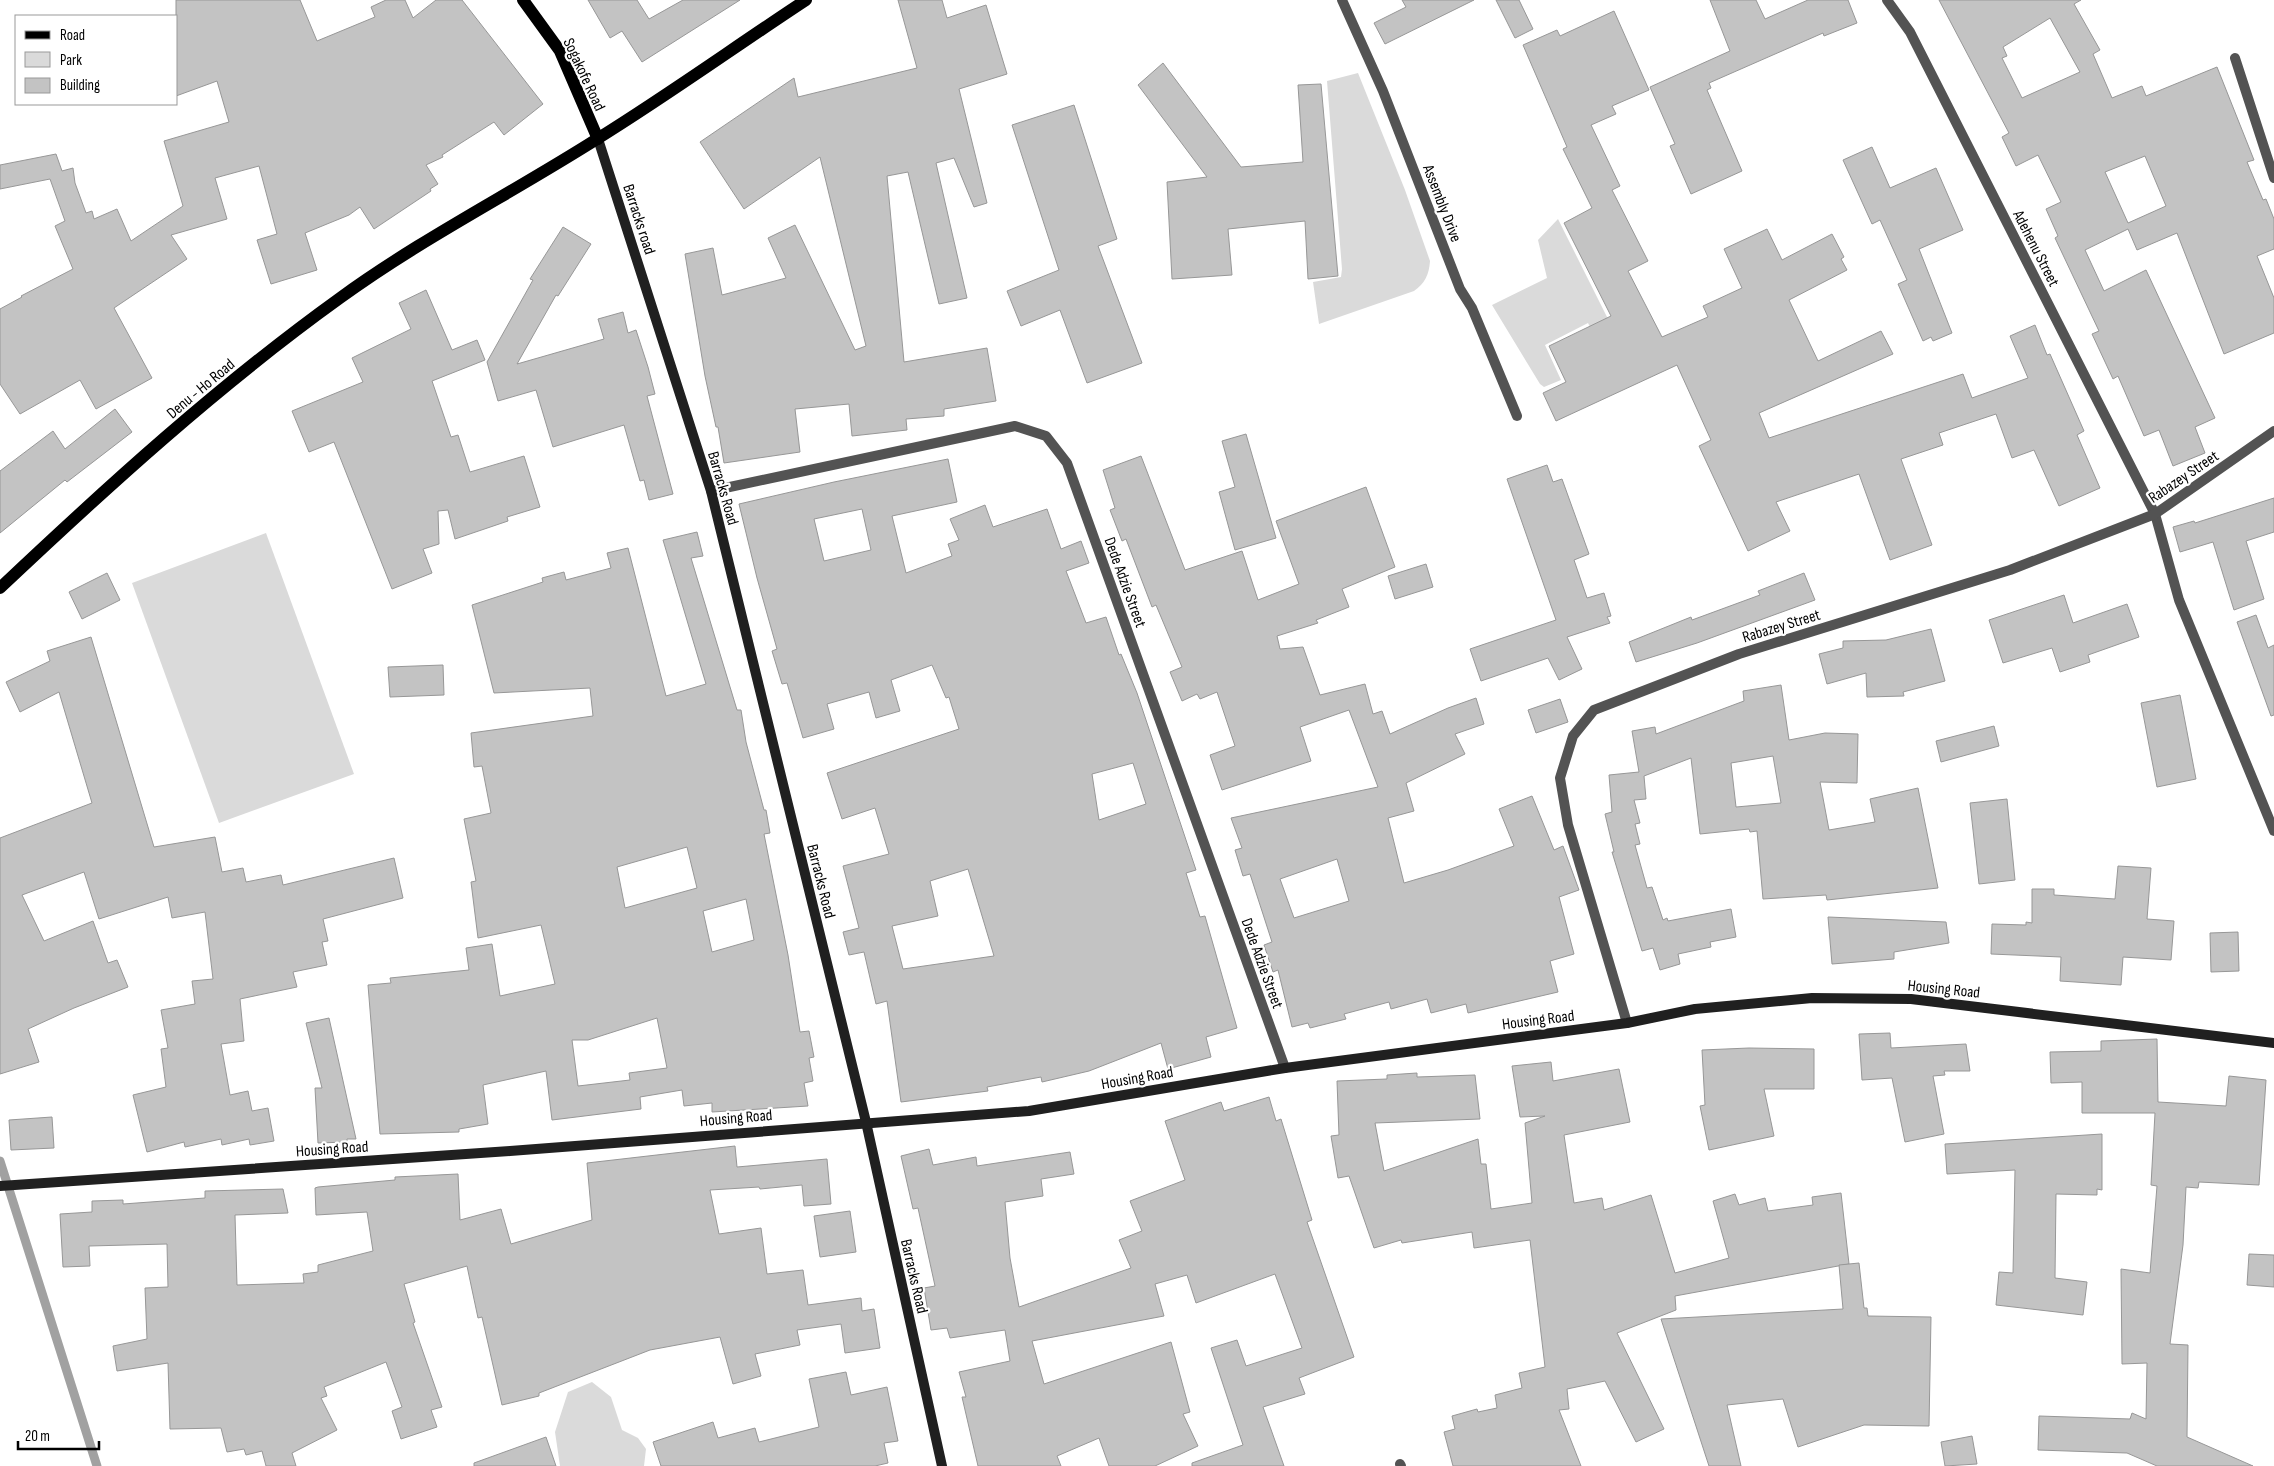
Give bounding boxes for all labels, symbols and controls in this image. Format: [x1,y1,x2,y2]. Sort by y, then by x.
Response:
legend [15,15,178,105]
text: Road [60,26,85,45]
street label: Sogakofe Road [559,35,609,114]
text: Park [60,51,82,70]
text: Building [60,76,100,95]
street label: Assembly Drive [1418,161,1465,245]
street label: Barracks road [618,182,659,257]
street label: Adehenu Street [2008,207,2063,290]
street label: Denu - Ho Road [163,355,239,423]
street label: Rabazey Street [2145,447,2223,508]
street label: Barracks Road [703,449,742,527]
street label: Dede Adzie Street [1099,535,1150,630]
street label: Rabazey Street [1740,606,1823,647]
street label: Barracks Road [802,842,839,920]
street label: Dede Adzie Street [1236,916,1287,1011]
street label: Housing Road [1907,976,1981,1003]
street label: Housing Road [1501,1007,1575,1034]
street label: Housing Road [1100,1063,1175,1094]
street label: Housing Road [699,1106,773,1131]
street label: Housing Road [295,1137,369,1162]
street label: Barracks Road [896,1237,931,1315]
scale bar [18,1418,99,1450]
text: 20 m [25,1427,50,1446]

